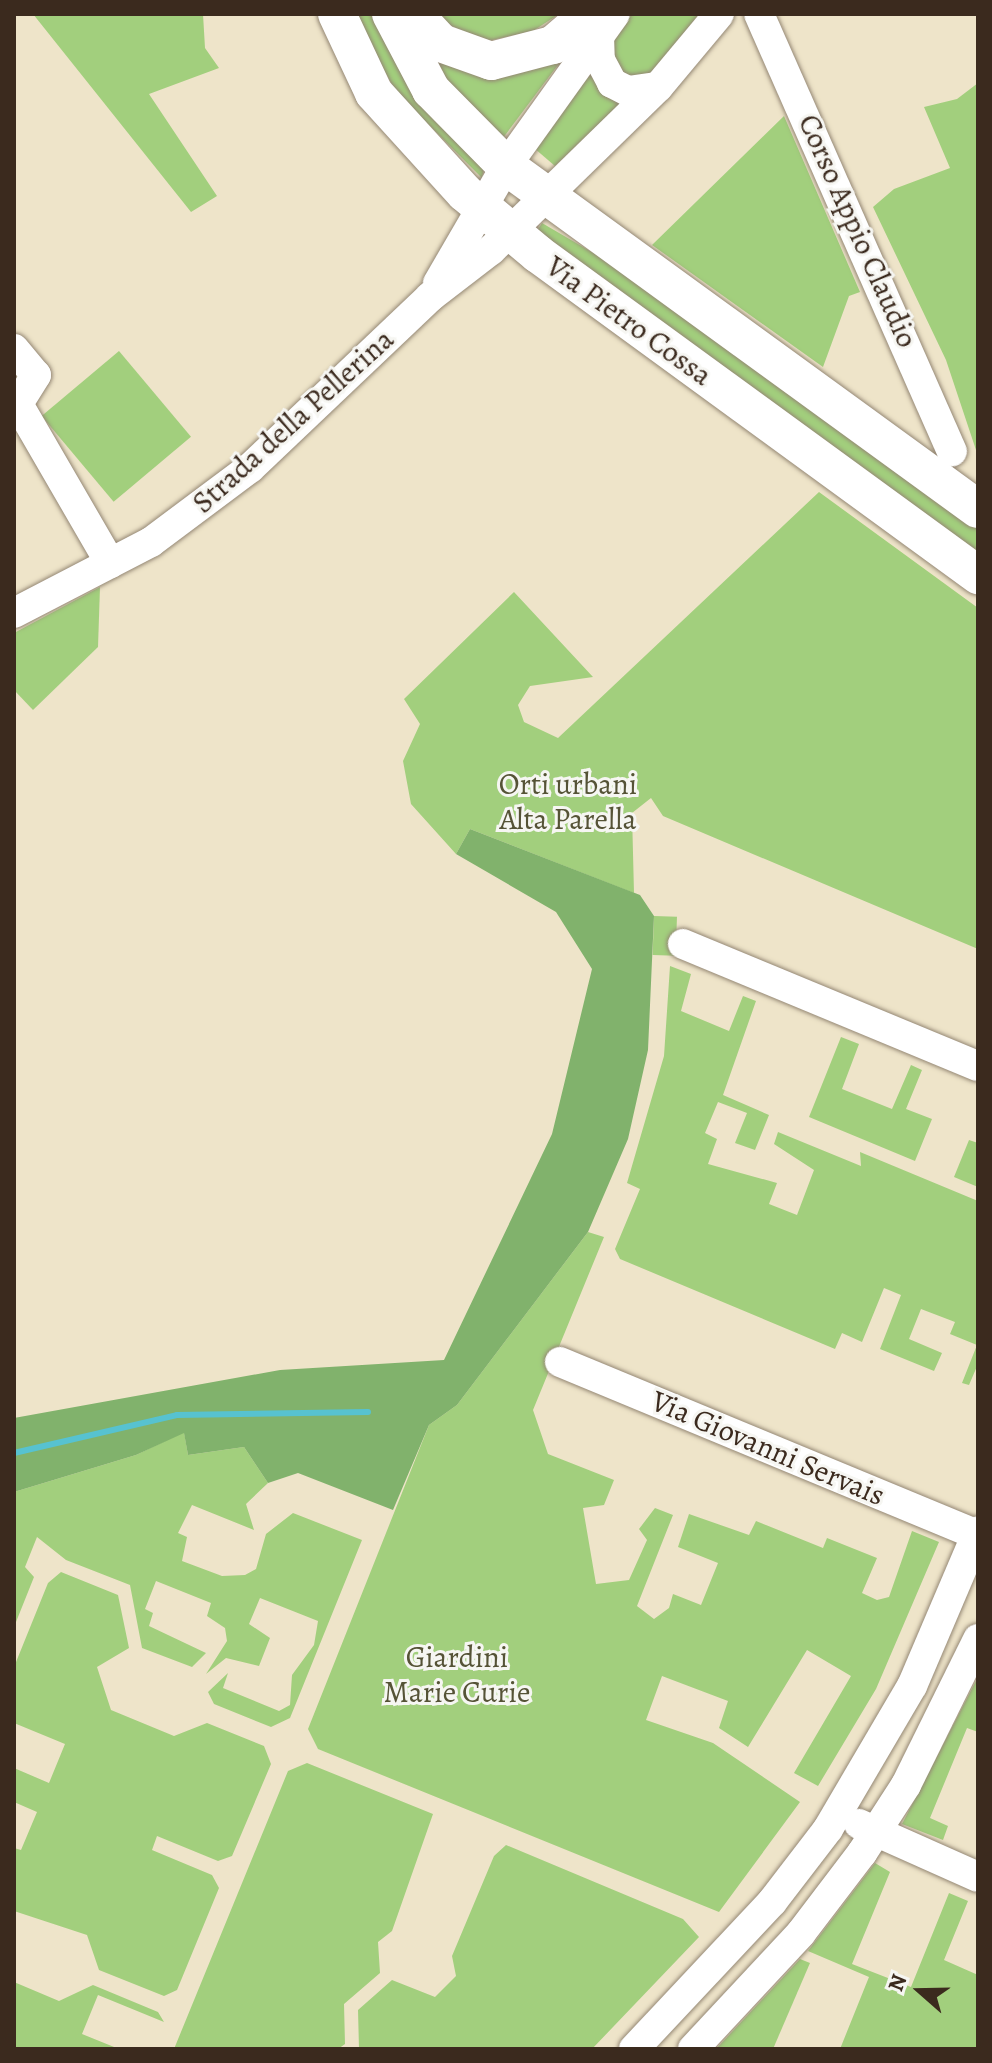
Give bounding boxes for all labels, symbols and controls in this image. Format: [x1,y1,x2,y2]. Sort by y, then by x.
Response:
street label: Corso Appio Claudio [790,109,926,353]
street label: Via Pietro Cossa [539,249,719,393]
street label: Strada della Pellerina [185,321,401,521]
park label: Orti urbani Alta Parella [499,766,637,836]
street label: Via Giovanni Servais [646,1383,890,1513]
park label: Giardini Marie Curie [384,1639,530,1710]
north arrow [880,1951,960,2031]
text: N [881,1970,914,1995]

